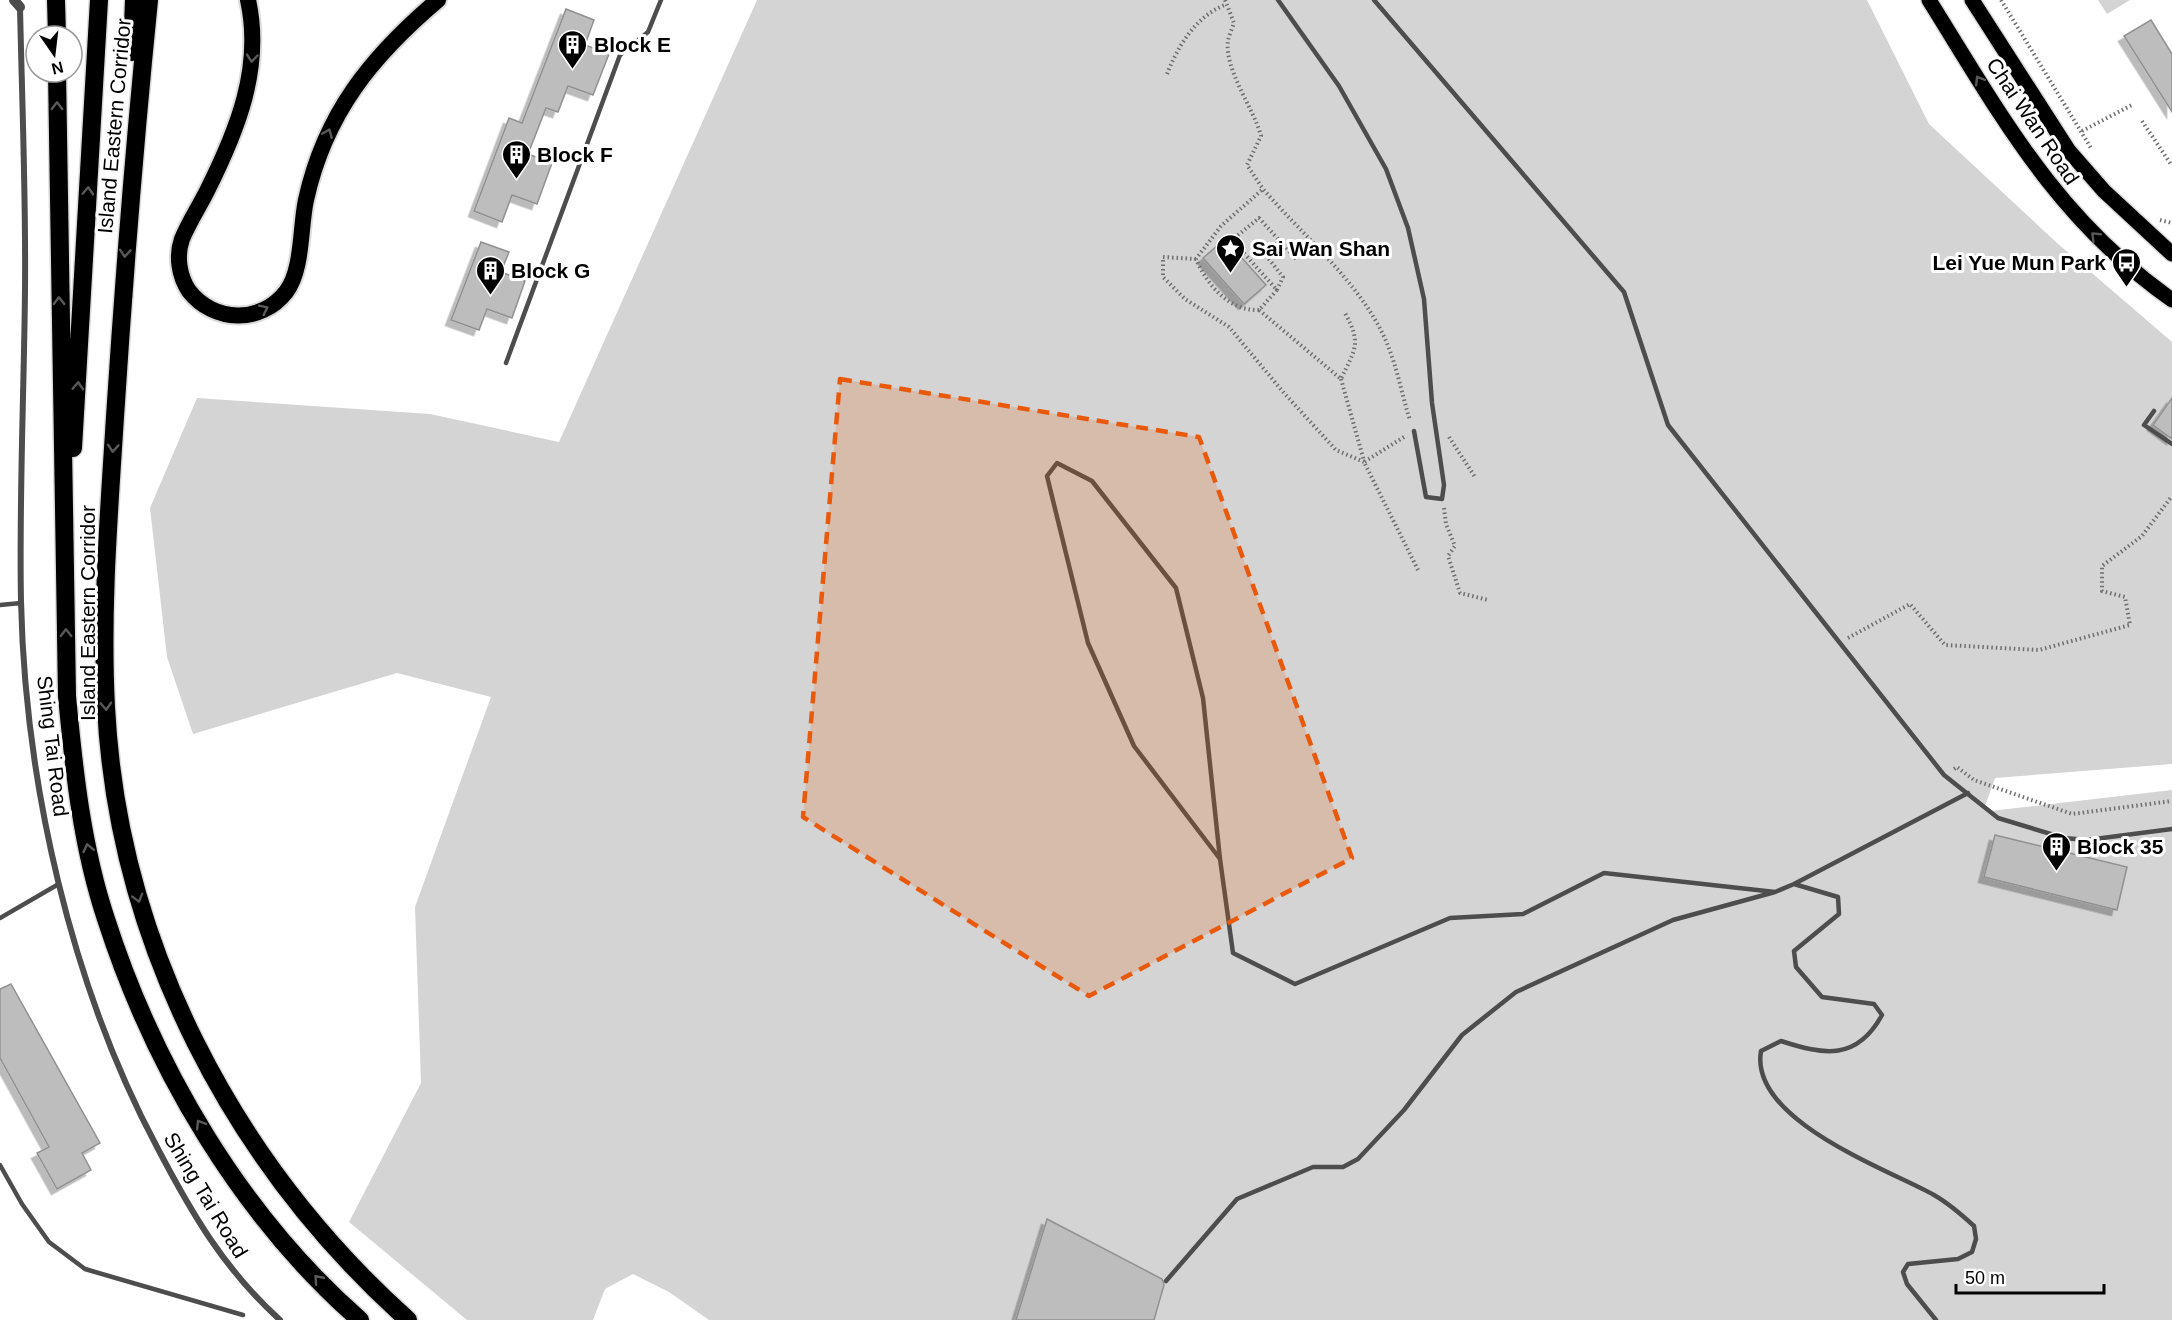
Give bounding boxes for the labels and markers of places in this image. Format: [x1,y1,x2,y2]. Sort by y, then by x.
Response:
building icon: Block E [557,28,589,70]
place label: Block E [594,33,671,56]
building icon: Block F [500,138,532,180]
place label: Block F [537,143,613,166]
place icon: Sai Wan Shan [1215,232,1247,274]
place label: Sai Wan Shan [1252,237,1390,260]
bus stop icon: Lei Yue Mun Park [2111,246,2143,288]
place label: Lei Yue Mun Park [1932,251,2106,274]
building icon: Block G [474,254,506,296]
place label: Block G [511,259,590,282]
building icon: Block 35 [2040,830,2072,872]
place label: Block 35 [2077,835,2164,858]

